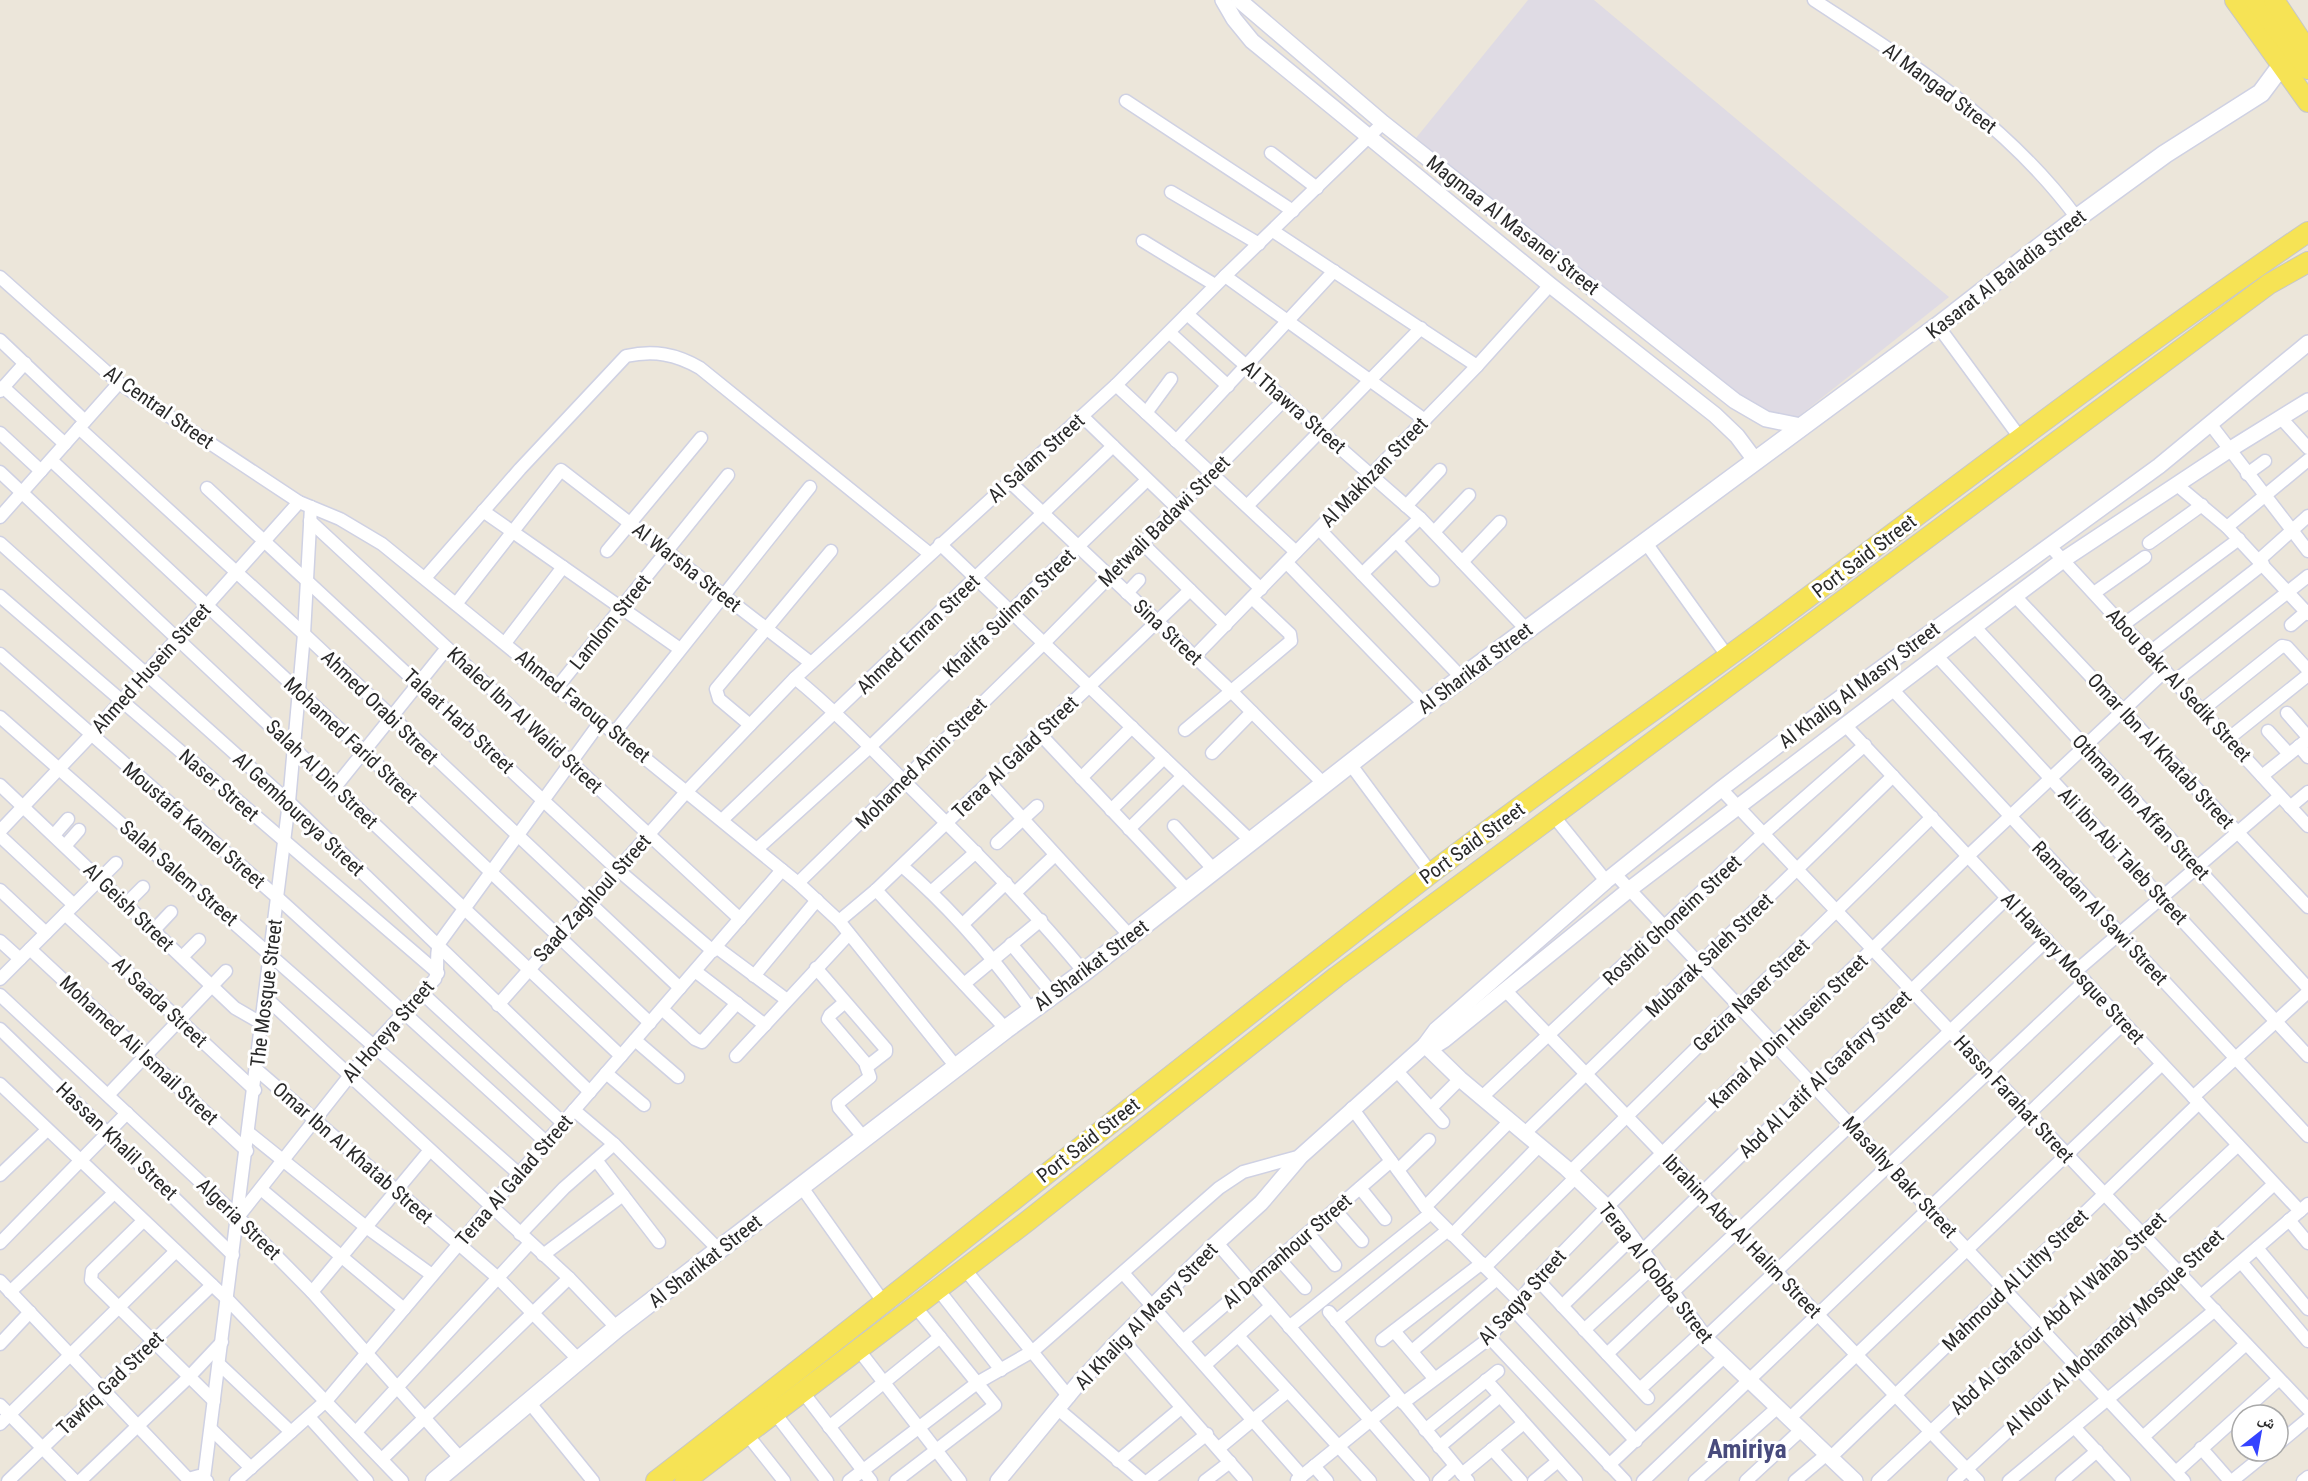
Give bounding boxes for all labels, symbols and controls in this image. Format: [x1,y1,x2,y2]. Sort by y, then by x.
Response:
street label: Al Mangad Street [1879,38,2002,139]
street label: Magmaa Al Masanei Street [1422,150,1604,300]
street label: Kasarat Al Baladia Street [1921,204,2091,344]
street label: Al Thawra Street [1237,355,1351,459]
street label: Al Central Street [100,360,219,454]
street label: Al Salam Street [983,408,1089,508]
street label: Al Makhzan Street [1315,412,1433,532]
street label: Metwali Badawi Street [1093,450,1235,592]
street label: Port Said Street [1807,509,1921,603]
street label: Al Warsha Street [628,517,746,617]
street label: Khalifa Suliman Street [938,544,1080,682]
street label: Ahmed Emran Street [852,569,985,699]
street label: Lamlom Street [564,570,656,674]
street label: Sina Street [1128,594,1208,670]
street label: Ahmed Husein Street [86,598,216,738]
street label: Abou Bakr Al Sedik Street [2102,603,2256,767]
street label: Al Sharikat Street [1413,617,1537,719]
street label: Al Khalig Al Masry Street [1774,617,1944,753]
street label: Khaled Ibn Al Walid Street [442,642,608,798]
street label: Ahmed Farouq Street [511,644,655,768]
street label: Ahmed Orabi Street [317,645,444,769]
street label: Talaat Harb Street [399,664,519,778]
street label: Omar Ibn Al Khatab Street [2083,668,2239,834]
street label: Mohamed Farid Street [279,672,423,808]
street label: Teraa Al Galad Street [947,691,1083,823]
street label: Mohamed Amin Street [850,692,992,834]
street label: Salah Al Din Street [261,715,383,833]
street label: Othman Ibn Affan Street [2067,729,2215,885]
street label: Naser Street [174,744,264,826]
street label: Al Gemhoureya Street [228,747,370,881]
street label: Moustafa Kamel Street [118,757,270,893]
street label: Ali Ibn Abi Taleb Street [2053,782,2193,930]
street label: Port Said Street [1415,797,1529,889]
street label: Salah Salem Street [115,815,243,931]
street label: Saad Zaghloul Street [528,829,656,967]
street label: Ramadan Al Sawi Street [2027,836,2173,990]
street label: Roshdi Ghoneim Street [1598,850,1746,990]
street label: Al Geish Street [79,858,179,956]
street label: Al Hawary Mosque Street [1996,887,2150,1049]
street label: Mubarak Saleh Street [1640,888,1778,1022]
street label: Al Sharikat Street [1029,914,1153,1016]
street label: The Mosque Street [245,918,287,1068]
street label: Gezira Naser Street [1688,933,1814,1057]
street label: Kamal Al Din Husein Street [1704,949,1872,1113]
street label: Al Saada Street [107,952,213,1052]
street label: Mohamed Ali Ismail Street [55,970,223,1130]
street label: Al Horeya Street [337,975,439,1087]
street label: Abd Al Latif Al Gaafary Street [1734,985,1916,1163]
street label: Hassn Farahat Street [1949,1030,2079,1168]
street label: Hassan Khalil Street [51,1077,183,1205]
street label: Omar Ibn Al Khatab Street [268,1077,438,1229]
street label: Port Said Street [1032,1092,1144,1188]
street label: Teraa Al Galad Street [451,1109,578,1250]
street label: Masalhy Bakr Street [1837,1111,1963,1243]
street label: Ibrahim Abd Al Halim Street [1658,1149,1827,1323]
street label: Algeria Street [192,1173,286,1265]
street label: Al Damanhour Street [1218,1188,1356,1314]
street label: Teraa Al Qobba Street [1594,1198,1718,1348]
street label: Mahmoud Al Lithy Street [1937,1204,2093,1356]
street label: Abd Al Ghafour Abd Al Wahab Street [1945,1207,2171,1419]
street label: Al Sharikat Street [644,1209,766,1313]
street label: Al Nour Al Mohamady Mosque Street [1999,1224,2229,1440]
street label: Al Khalig Al Masry Street [1070,1237,1222,1394]
street label: Al Saqya Street [1473,1244,1571,1350]
street label: Tawfiq Gad Street [52,1326,168,1440]
north arrow [2230,1403,2290,1463]
text: ش [2255,1408,2280,1433]
district label: Amiriya [1707,1434,1787,1464]

